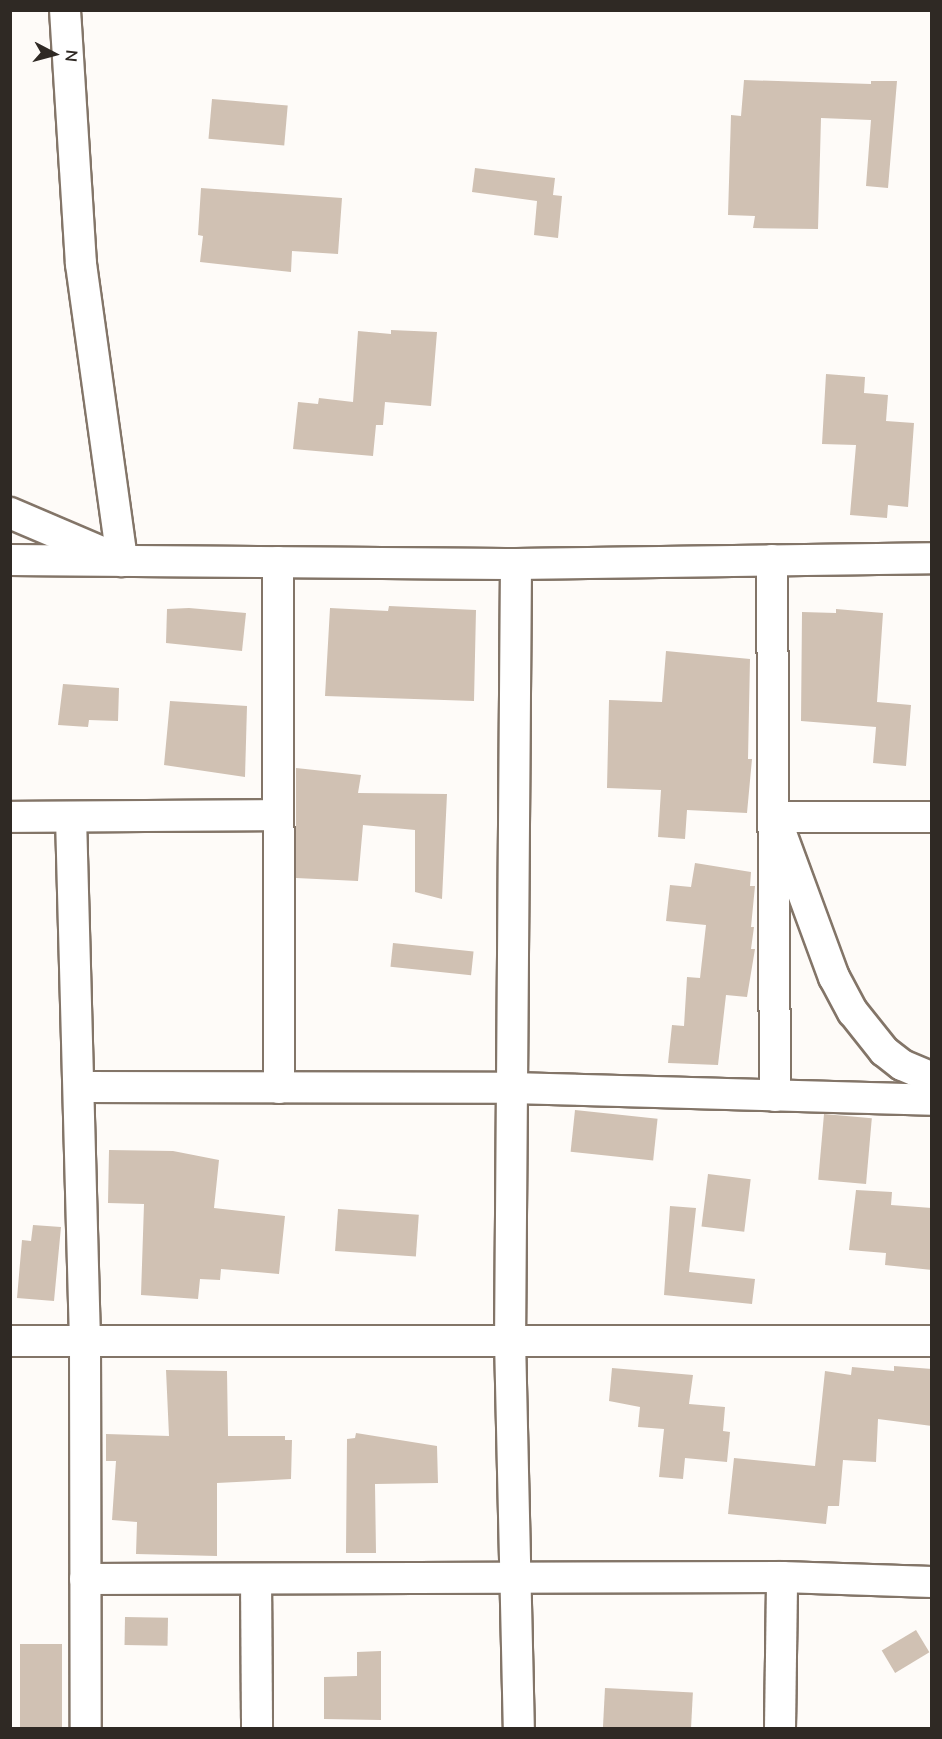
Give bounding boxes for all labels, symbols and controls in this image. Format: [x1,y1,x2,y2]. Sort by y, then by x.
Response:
north arrow [24,24,84,84]
text: N [61,49,82,63]

